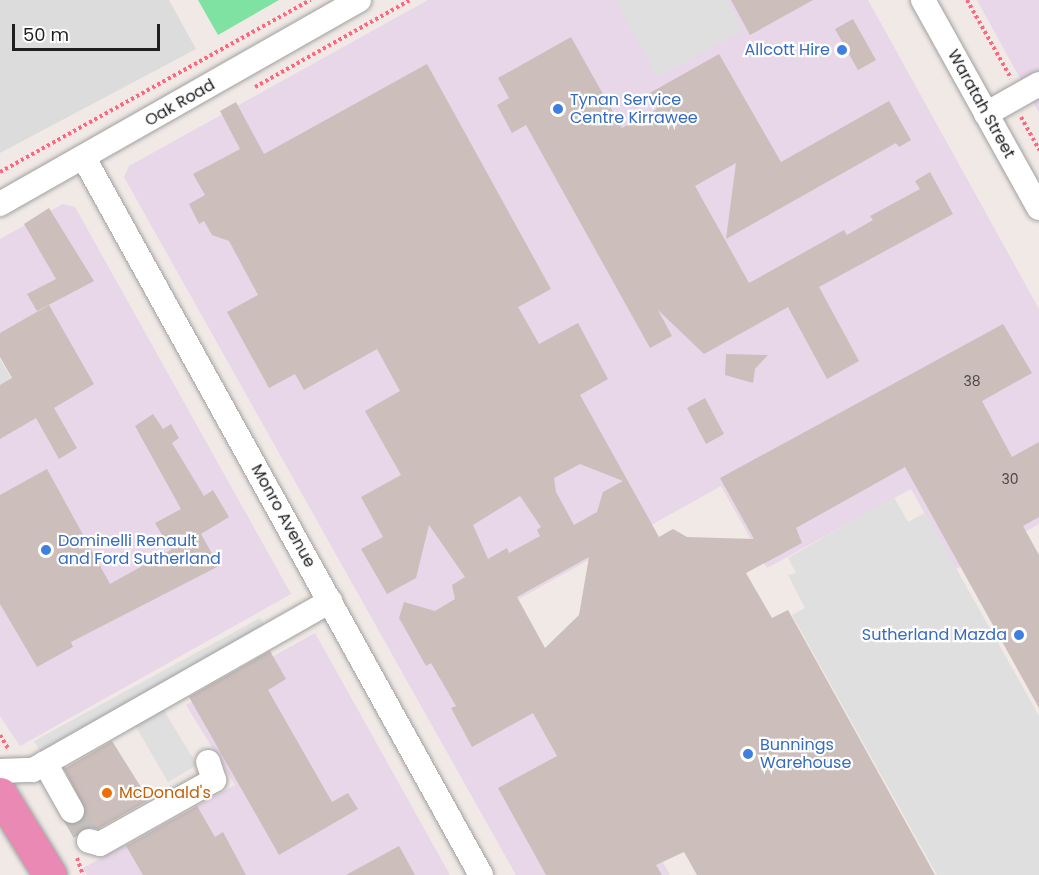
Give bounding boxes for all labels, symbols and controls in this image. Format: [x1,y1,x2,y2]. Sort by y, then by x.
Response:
scale bar [15,12,164,50]
text: 50 m [23,22,69,47]
place label: Allcott Hire [745,40,830,60]
marker: Allcott Hire [835,43,849,57]
street label: Waratah Street [943,46,1019,162]
street label: Oak Road [142,75,218,131]
place label: Tynan Service Centre Kirrawee [570,90,698,128]
marker: Tynan Service Centre Kirrawee [551,102,565,116]
house number: 38 [963,373,981,389]
street label: Monro Avenue [247,461,319,571]
house number: 30 [1001,471,1019,487]
place label: Dominelli Renault and Ford Sutherland [58,531,221,569]
marker: Dominelli Renault and Ford Sutherland [39,543,53,557]
place label: Sutherland Mazda [862,625,1007,645]
marker: Sutherland Mazda [1012,628,1026,642]
place label: Bunnings Warehouse [760,735,851,773]
marker: Bunnings Warehouse [741,747,755,761]
place label: McDonald's [119,783,211,803]
marker: McDonald's [100,786,114,800]

